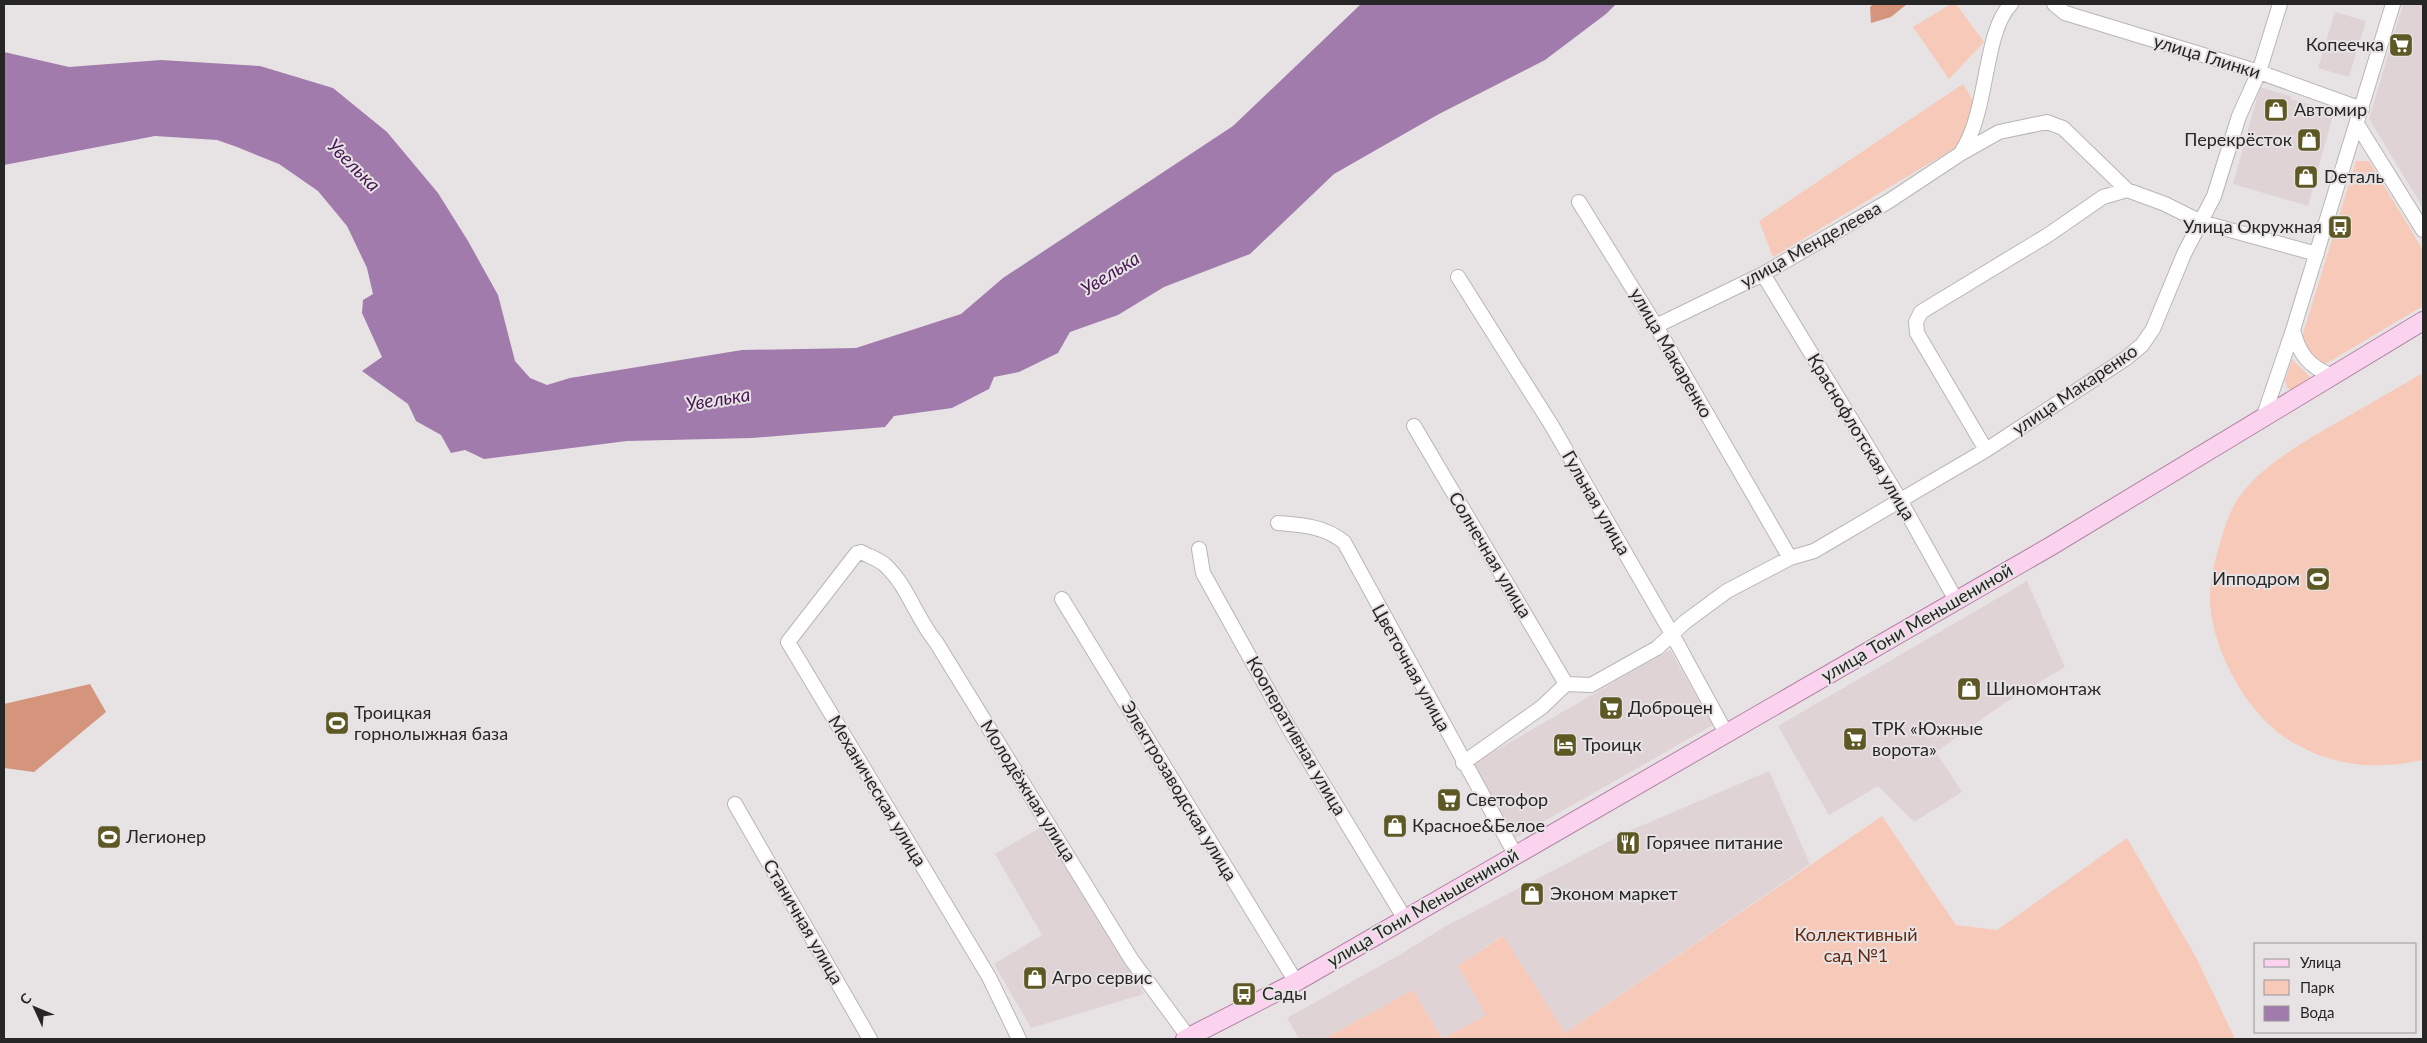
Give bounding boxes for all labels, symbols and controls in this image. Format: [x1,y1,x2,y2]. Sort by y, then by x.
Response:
street label: улица Глинки [2151,29,2263,83]
supermarket icon: Копеечка [2388,32,2414,58]
place label: Копеечка [2306,33,2384,55]
shop icon: Автомир [2263,97,2289,123]
place label: Автомир [2294,98,2367,120]
shop icon: Перекрёсток [2296,127,2322,153]
place label: Перекрёсток [2184,128,2293,150]
water label: Увелька [323,134,385,196]
shop icon: Dеталь [2293,164,2319,190]
place label: Dеталь [2324,165,2385,187]
street label: улица Менделеева [1736,196,1885,292]
bus stop icon: Улица Окружная [2327,214,2353,240]
place label: Улица Окружная [2183,215,2322,237]
water label: Увелька [1076,246,1143,300]
street label: улица Макаренко [1626,284,1718,421]
street label: улица Макаренко [2008,339,2141,439]
street label: Краснофлотская улица [1803,349,1920,524]
water label: Увелька [684,382,752,415]
street label: Гульная улица [1558,446,1636,559]
street label: Солнечная улица [1445,488,1537,621]
street label: улица Тони Меньшениной [1817,558,2016,686]
sports icon: Ипподром [2305,566,2331,592]
place label: Ипподром [2212,567,2300,589]
street label: Цветочная улица [1368,600,1456,735]
street label: Кооперативная улица [1242,652,1351,819]
shop icon: Шиномонтаж [1956,676,1982,702]
place label: Шиномонтаж [1986,677,2101,699]
supermarket icon: Доброцен [1598,695,1624,721]
street label: Электрозаводская улица [1117,696,1242,885]
place label: Доброцен [1628,696,1713,718]
place label: Троицкая горнолыжная база [354,701,508,744]
sports icon: Троицкая горнолыжная база [324,710,350,736]
street label: Механическая улица [824,711,932,870]
street label: Молодёжная улица [976,715,1081,865]
place label: ТРК «Южные ворота» [1872,717,1983,760]
supermarket icon: ТРК «Южные ворота» [1842,726,1868,752]
hotel icon: Троицк [1552,732,1578,758]
place label: Троицк [1582,733,1642,755]
supermarket icon: Светофор [1436,787,1462,813]
place label: Светофор [1466,788,1548,810]
shop icon: Красное&Белое [1382,813,1408,839]
place label: Красное&Белое [1412,814,1545,836]
sports icon: Легионер [96,824,122,850]
place label: Легионер [125,825,206,847]
restaurant icon: Горячее питание [1615,830,1641,856]
place label: Горячее питание [1646,831,1783,853]
street label: улица Тони Меньшениной [1323,843,1522,971]
street label: Станичная улица [759,855,849,988]
shop icon: Эконом маркет [1519,881,1545,907]
place label: Эконом маркет [1550,882,1678,904]
park label: Коллективный сад №1 [1794,923,1918,966]
legend [2254,943,2417,1033]
text: Улица [2300,953,2341,971]
shop icon: Агро сервис [1022,965,1048,991]
place label: Агро сервис [1052,966,1153,988]
text: Парк [2300,978,2335,996]
bus stop icon: Сады [1231,981,1257,1007]
place label: Сады [1262,982,1307,1004]
north arrow [10,983,60,1033]
text: С [16,989,35,1008]
text: Вода [2300,1003,2335,1021]

